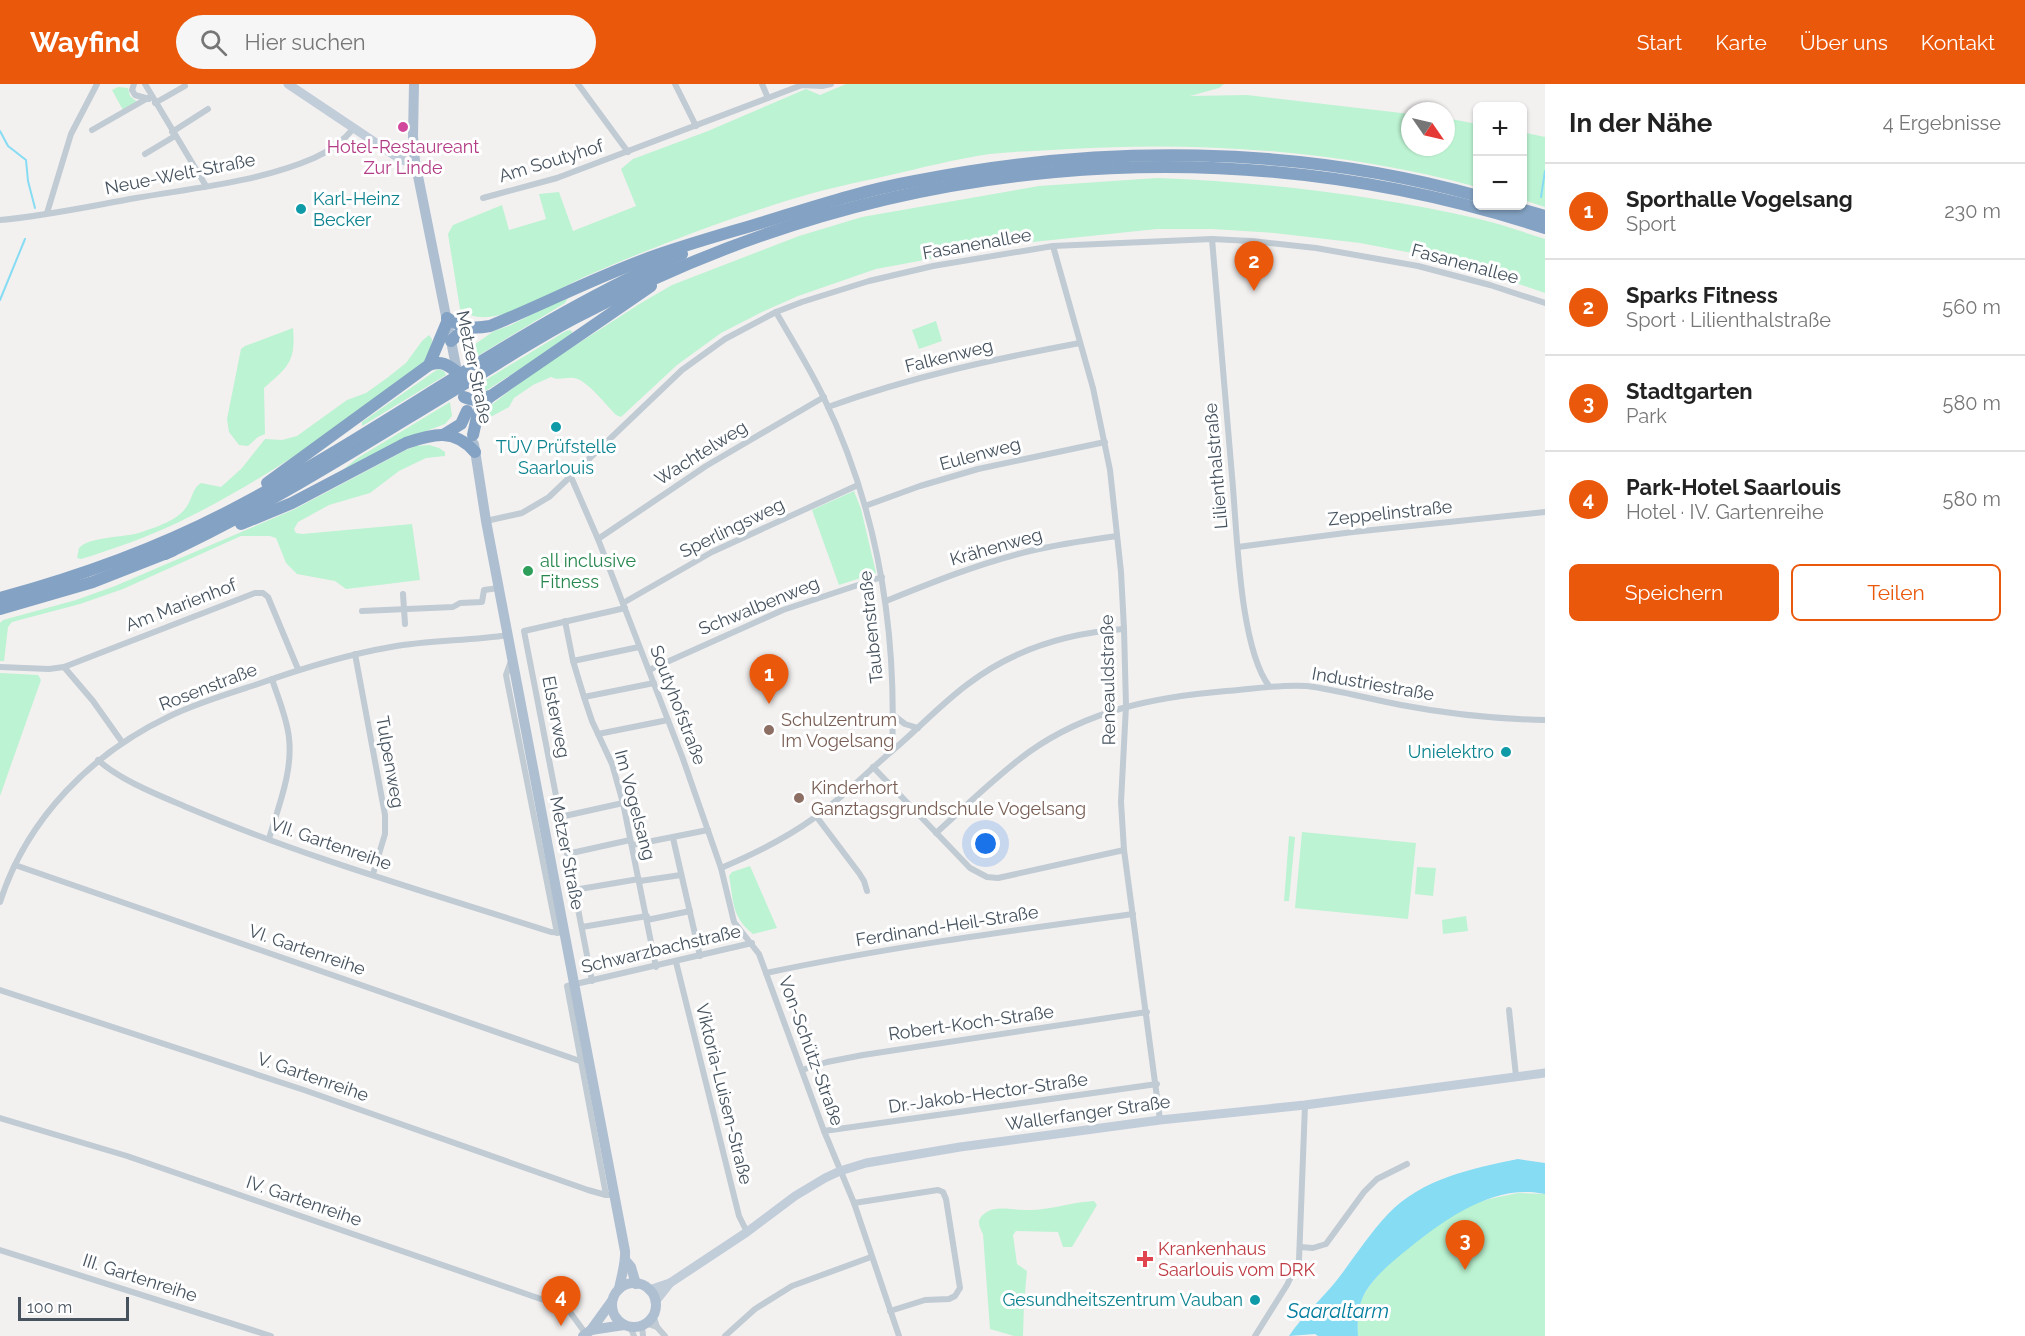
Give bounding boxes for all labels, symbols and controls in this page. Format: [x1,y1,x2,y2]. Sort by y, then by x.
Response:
search box [176,15,596,69]
text: Wayfind [30,26,140,59]
icon: search [197,26,230,59]
text: Hier suchen [245,29,366,55]
text: Start [1637,30,1682,55]
text: Karte [1715,30,1767,55]
text: Über uns [1800,30,1888,55]
text: Kontakt [1921,30,1995,55]
north arrow [1401,102,1455,156]
map controls [1473,102,1527,210]
button: + [1473,102,1527,156]
text: In der Nähe [1569,108,1712,138]
text: 4 Ergebnisse [1883,111,2001,135]
marker: Hotel-Restaureant Zur Linde [396,120,410,134]
street label: Am Soutyhof [496,134,607,186]
place label: Hotel-Restaureant Zur Linde [327,136,479,178]
street label: Neue-Welt-Straße [103,149,257,198]
button: − [1473,156,1527,210]
text: Sporthalle Vogelsang [1626,186,1853,212]
place label: Karl-Heinz Becker [313,188,400,230]
text: 1 [1584,199,1593,223]
text: 230 m [1944,199,2001,223]
marker: Karl-Heinz Becker [294,202,308,216]
text: Sport [1626,212,1676,236]
street label: Fasanenallee [921,224,1033,263]
street label: Fasanenallee [1409,239,1521,288]
pin: 2 [1234,242,1274,291]
text: Sparks Fitness [1626,282,1778,308]
text: 2 [1583,295,1594,319]
text: 560 m [1942,295,2001,319]
street label: Metzer Straße [452,308,497,426]
text: Sport · Lilienthalstraße [1626,308,1831,332]
street label: Falkenweg [903,334,995,377]
text: Stadtgarten [1626,378,1753,404]
text: 3 [1583,391,1594,415]
text: 580 m [1943,391,2001,415]
street label: Lilienthalstraße [1199,402,1231,530]
text: Park [1626,404,1667,428]
street label: Wachtelweg [651,416,751,489]
marker: TÜV Prüfstelle Saarlouis [549,420,563,434]
street label: Eulenweg [937,433,1023,474]
place label: TÜV Prüfstelle Saarlouis [496,436,617,478]
text: Park-Hotel Saarlouis [1626,474,1841,500]
text: 4 [1583,487,1594,511]
text: 580 m [1943,487,2001,511]
street label: Sperlingsweg [676,493,788,562]
street label: Zeppelinstraße [1327,495,1454,529]
text: Hotel · IV. Gartenreihe [1626,500,1824,524]
street label: Krähenweg [947,523,1044,570]
place label: all inclusive Fitness [540,550,636,592]
marker: all inclusive Fitness [521,564,535,578]
button: Speichern [1569,564,1779,621]
button: Teilen [1791,564,2001,621]
street label: Taubenstraße [854,569,887,684]
street label: Schwalbenweg [695,572,822,639]
street label: Am Marienhof [122,573,240,635]
street label: Reneauldstraße [1096,614,1119,746]
street label: Soutyhofstraße [646,642,711,768]
pin: 1 [750,654,788,704]
street label: Rosenstraße [156,658,260,715]
street label: Industriestraße [1310,662,1436,705]
street label: Elsterweg [538,674,575,760]
place label: Schulzentrum Im Vogelsang [781,709,897,751]
street label: Tulpenweg [372,714,409,810]
marker: Schulzentrum Im Vogelsang [762,723,776,737]
place label: Unielektro [1408,741,1494,762]
marker: Unielektro [1499,745,1513,759]
street label: Im Vogelsang [611,747,660,862]
place label: Kinderhort Ganztagsgrundschule Vogelsang [811,777,1086,819]
marker: Kinderhort Ganztagsgrundschule Vogelsang [792,791,806,805]
street label: Metzer Straße [546,794,589,912]
street label: VII. Gartenreihe [268,813,395,874]
your location [971,829,1000,858]
street label: Ferdinand-Heil-Straße [854,901,1040,950]
street label: VI. Gartenreihe [246,920,369,979]
street label: Schwarzbachstraße [579,920,743,977]
street label: Von-Schütz-Straße [775,973,848,1129]
street label: Robert-Koch-Straße [887,1000,1055,1045]
street label: Viktoria-Luisen-Straße [692,1001,757,1187]
street label: V. Gartenreihe [255,1048,372,1106]
street label: Dr.-Jakob-Hector-Straße [887,1068,1089,1117]
street label: Wallerfanger Straße [1004,1090,1172,1134]
street label: IV. Gartenreihe [244,1171,365,1230]
pin: 3 [1446,1220,1484,1270]
place label: Krankenhaus Saarlouis vom DRK [1158,1238,1316,1280]
street label: III. Gartenreihe [80,1249,200,1306]
marker: Krankenhaus Saarlouis vom DRK [1136,1250,1154,1268]
pin: 4 [542,1276,580,1326]
place label: Gesundheitszentrum Vauban [1002,1289,1243,1310]
marker: Gesundheitszentrum Vauban [1248,1293,1262,1307]
scale bar [18,1294,129,1322]
text: 100 m [27,1298,72,1317]
water label: Saaraltarm [1286,1299,1389,1323]

